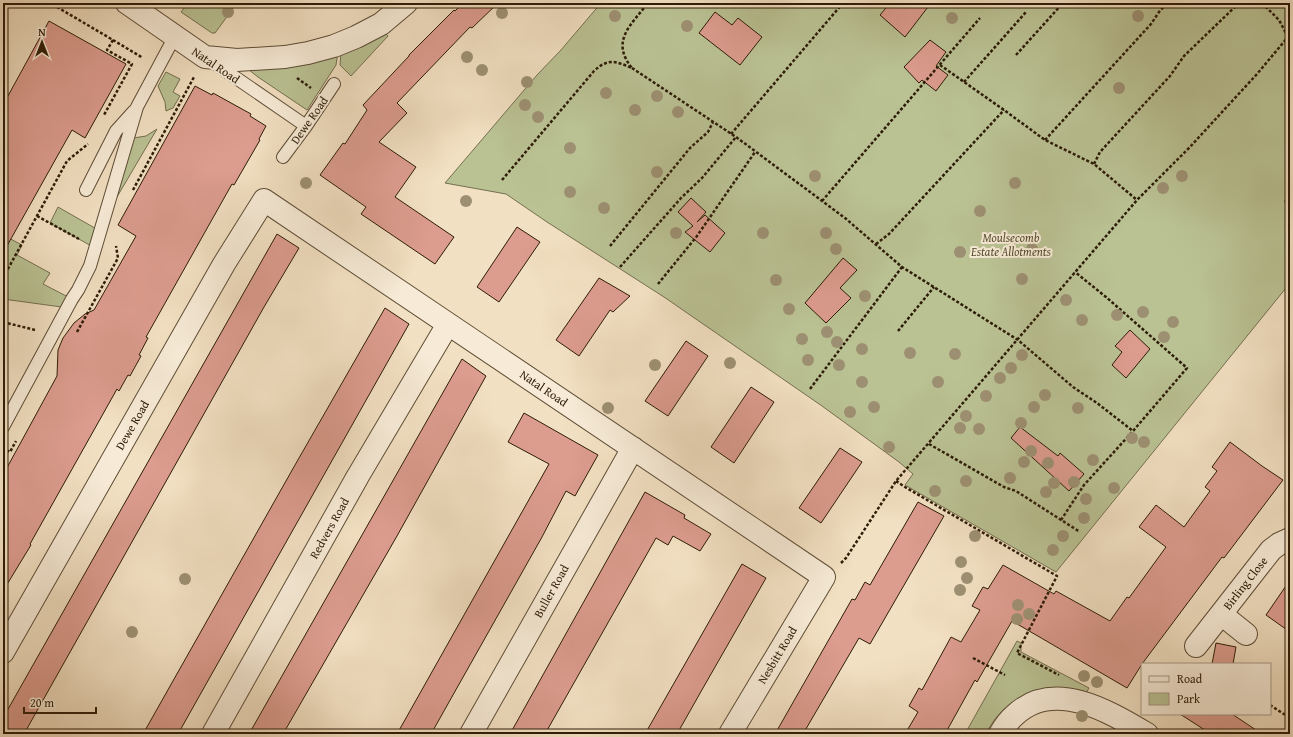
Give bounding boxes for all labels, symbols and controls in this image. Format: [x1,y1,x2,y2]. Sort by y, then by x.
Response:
north arrow [22,22,62,62]
text: N [38,24,46,40]
street label: Natal Road [189,43,244,88]
street label: Dewe Road [286,92,332,147]
park label: Moulsecomb Estate Allotments [970,229,1052,260]
street label: Natal Road [517,366,572,411]
street label: Dewe Road [111,397,153,453]
street label: Redvers Road [305,494,353,562]
street label: Birling Close [1219,552,1272,613]
street label: Buller Road [529,561,573,621]
street label: Nesbitt Road [753,623,801,687]
legend [1141,663,1271,715]
text: Road [1177,670,1203,687]
scale bar [24,689,96,715]
text: Park [1177,690,1201,707]
text: 20 m [30,694,54,711]

